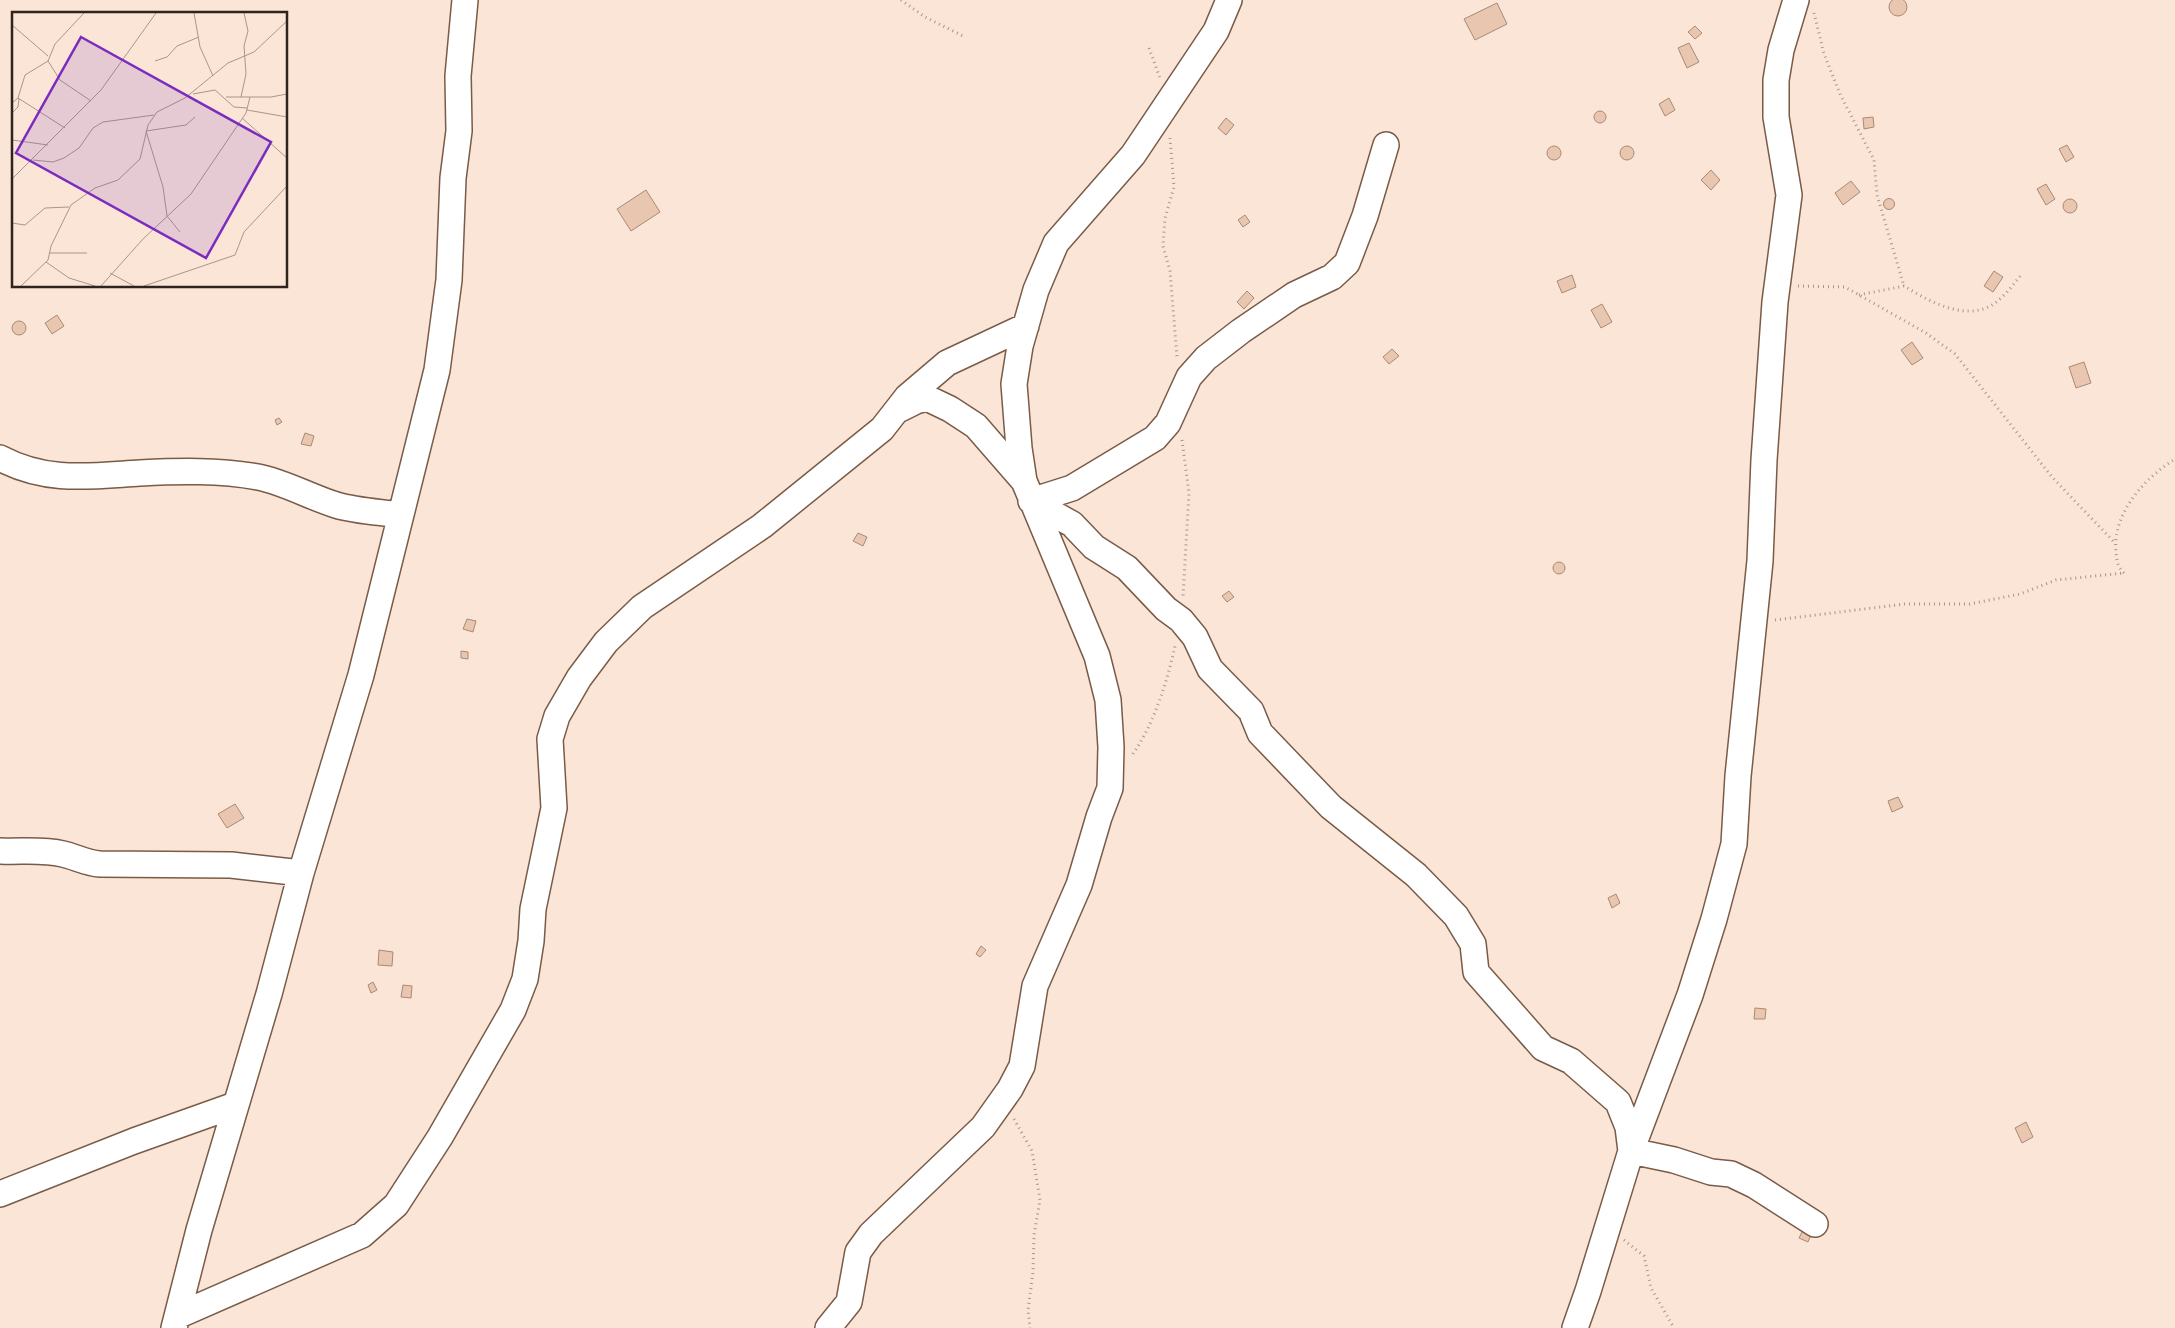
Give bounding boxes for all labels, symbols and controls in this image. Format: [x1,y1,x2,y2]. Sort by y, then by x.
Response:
inset map [12,12,288,288]

